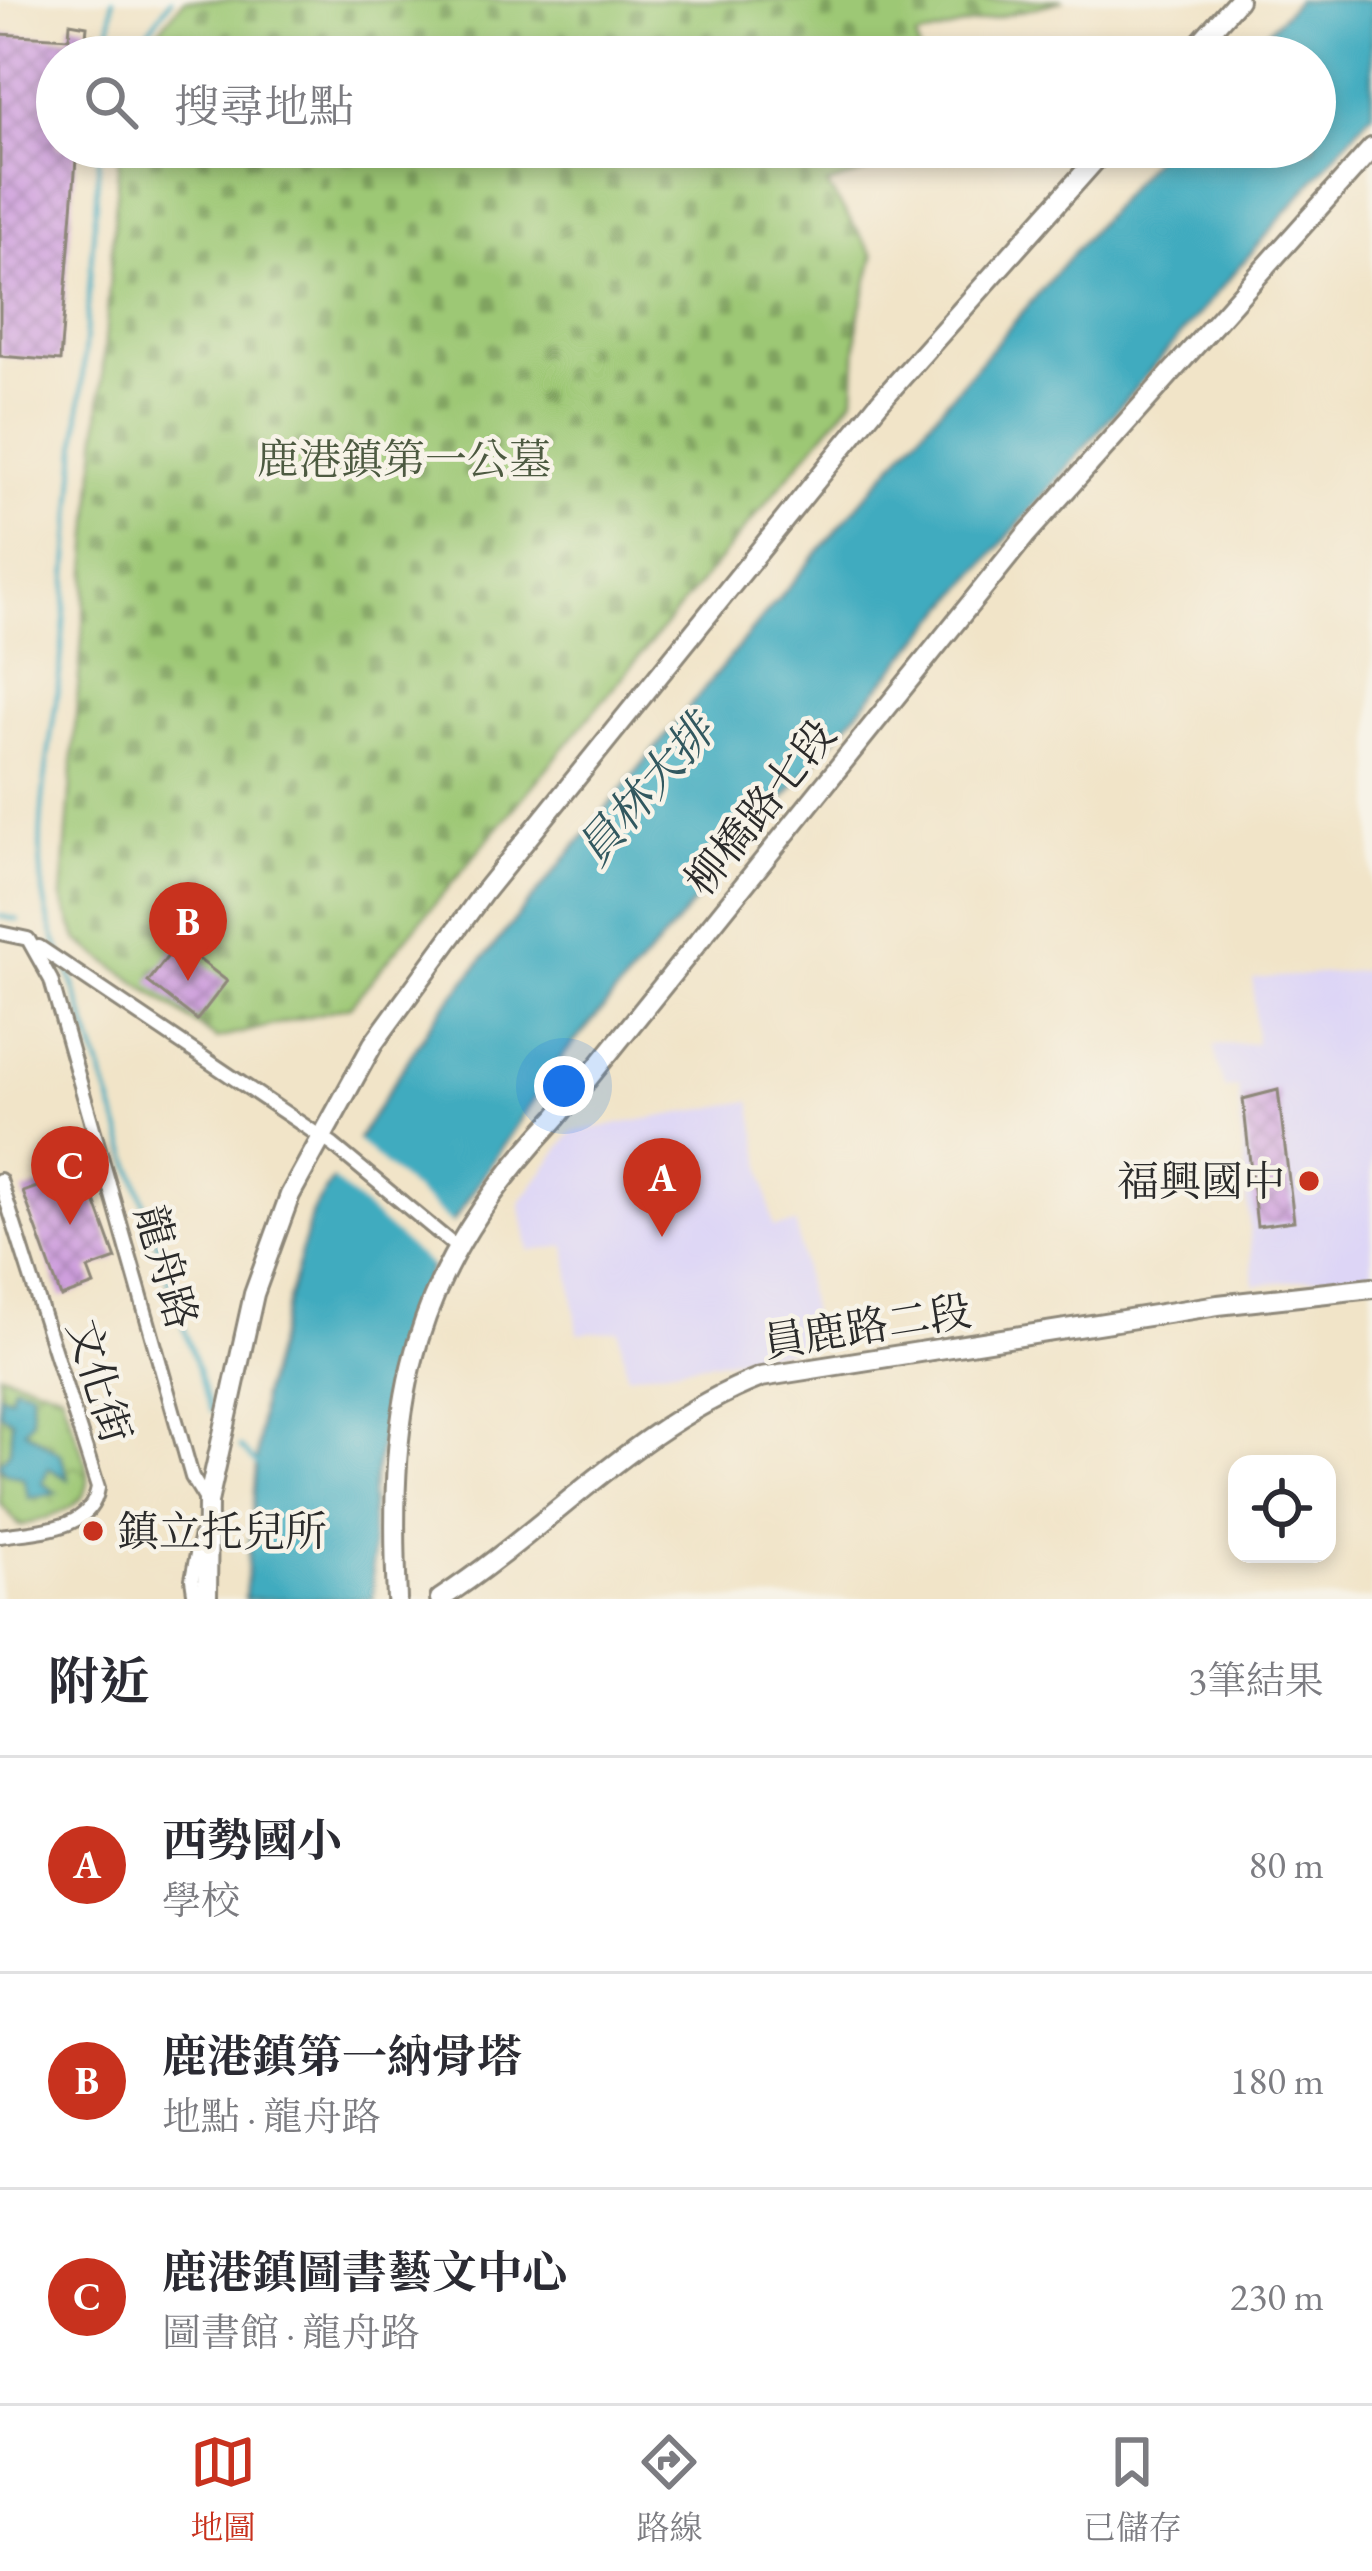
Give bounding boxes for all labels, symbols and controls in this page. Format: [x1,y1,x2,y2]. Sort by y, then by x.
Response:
search box [36,36,1336,168]
icon: search [78,69,144,135]
text: 搜尋地點 [174,77,354,135]
park label: 鹿港鎮第一公墓 [257,432,551,487]
water label: 員林大排 [564,699,730,877]
street label: 柳橋路七段 [673,708,848,906]
pin: B [149,882,227,981]
your location [534,1056,594,1116]
pin: C [31,1126,109,1225]
pin: A [623,1138,701,1237]
place label: 福興國中 [1117,1154,1285,1209]
marker: 福興國中 [1296,1168,1322,1194]
street label: 龍舟路 [123,1199,210,1335]
street label: 員鹿路二段 [759,1283,975,1370]
street label: 文化街 [55,1313,144,1449]
map controls [1228,1455,1336,1563]
button: locate [1228,1455,1336,1563]
place label: 鎮立托兒所 [117,1504,327,1559]
marker: 鎮立托兒所 [80,1518,106,1544]
text: 附近 [48,1648,150,1714]
text: 3筆結果 [1188,1655,1324,1706]
text: 西勢國小 [162,1811,342,1869]
text: A [73,1839,101,1890]
text: 80 m [1248,1839,1324,1890]
text: 學校 [162,1875,240,1926]
text: 鹿港鎮第一納骨塔 [162,2027,522,2085]
text: B [75,2055,99,2106]
text: 180 m [1230,2055,1324,2106]
text: 地點 · 龍舟路 [162,2091,380,2142]
text: 鹿港鎮圖書藝文中心 [162,2243,567,2301]
text: C [73,2271,101,2322]
text: 230 m [1230,2271,1324,2322]
text: 圖書館 · 龍舟路 [162,2307,419,2358]
tab: 地圖 [190,2429,256,2549]
tab: 路線 [636,2429,702,2549]
tab: 已儲存 [1083,2429,1182,2549]

